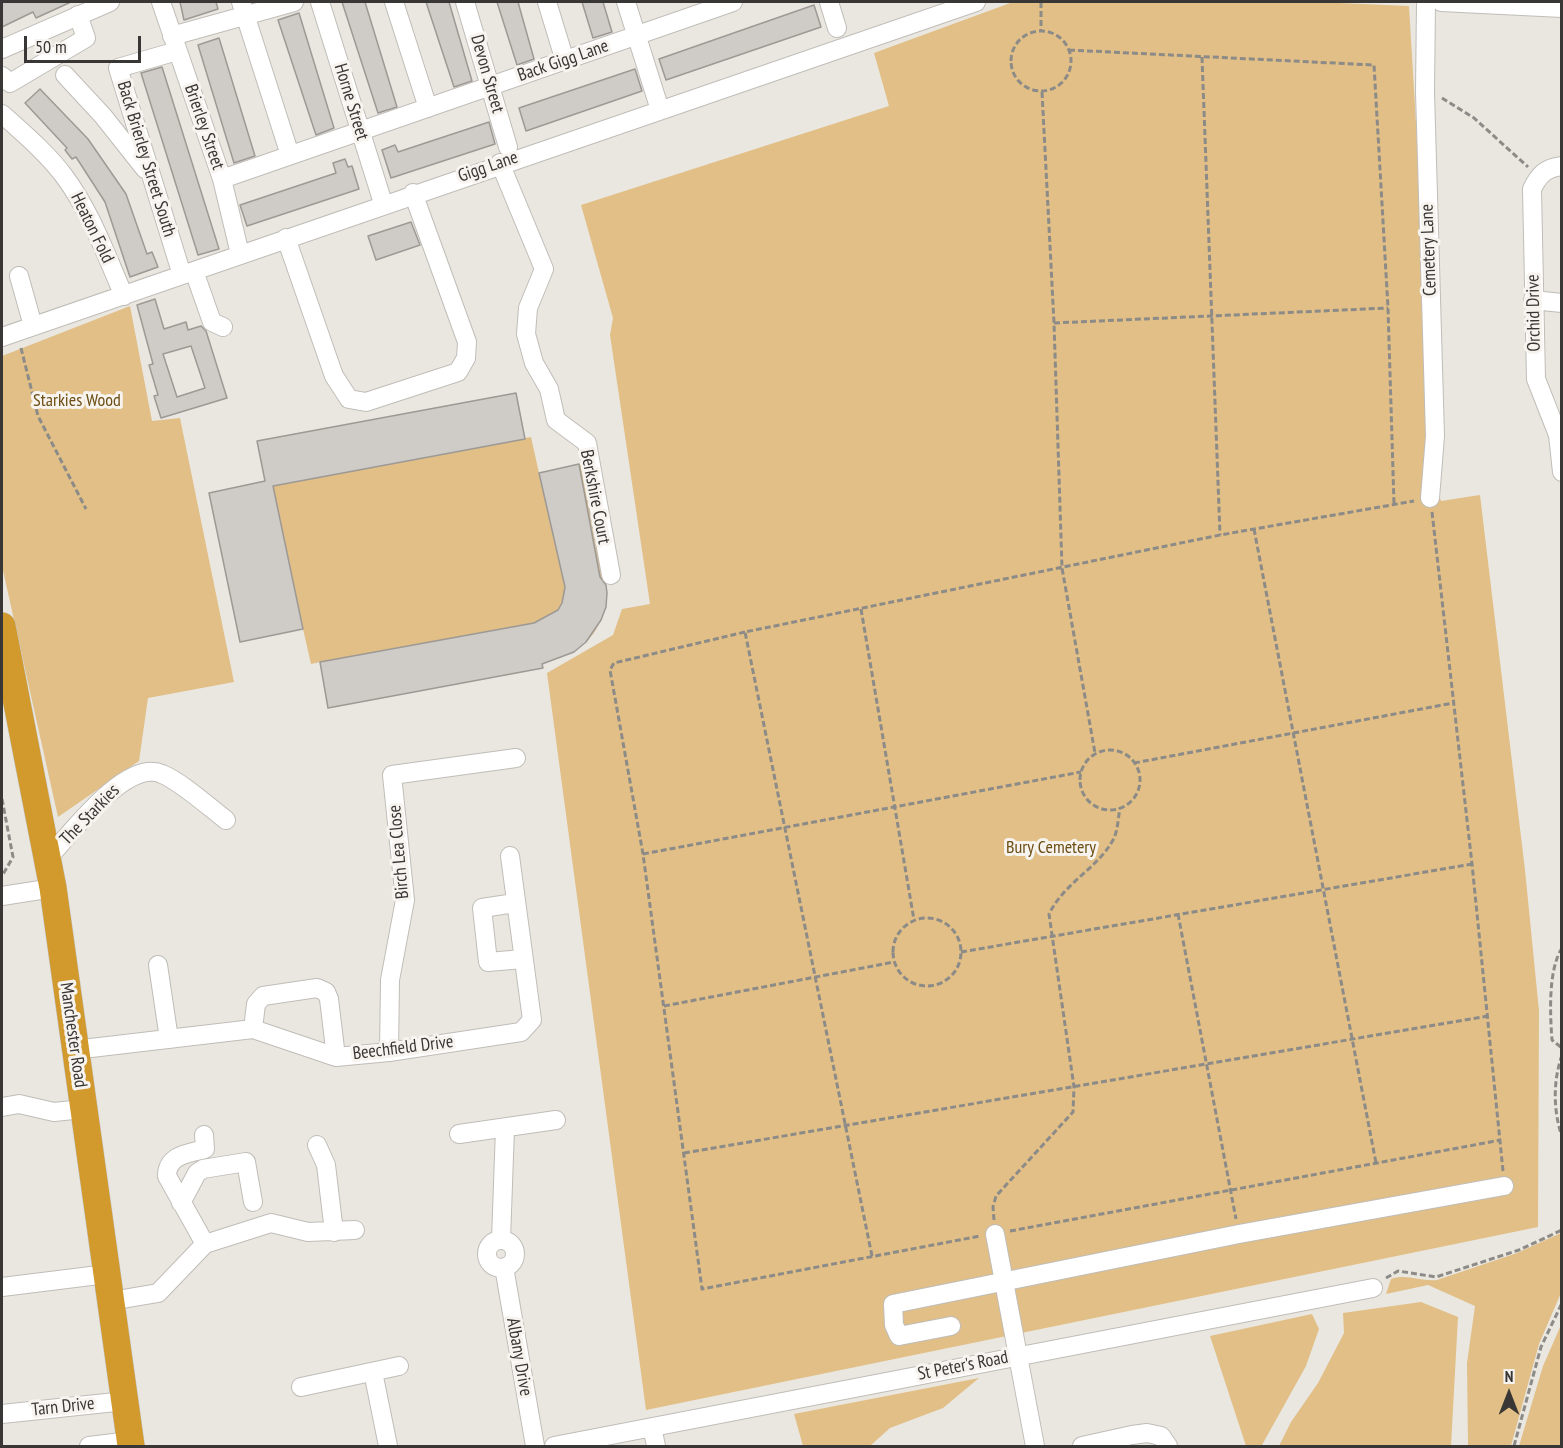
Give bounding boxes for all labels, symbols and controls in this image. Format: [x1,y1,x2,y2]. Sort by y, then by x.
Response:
scale bar [27,24,144,62]
street label: Devon Street [466,32,508,116]
text: 50 m [35,35,67,58]
street label: Back Gigg Lane [515,35,611,87]
street label: Horne Street [329,61,373,143]
street label: Back Brierley Street South [112,79,180,239]
street label: Brierley Street [179,81,229,173]
street label: Gigg Lane [455,147,521,187]
street label: Heaton Fold [66,189,118,267]
street label: Cemetery Lane [1417,204,1441,296]
street label: Orchid Drive [1523,274,1545,352]
park label: Starkies Wood [33,390,121,412]
street label: Berkshire Court [575,448,615,546]
street label: The Starkies [56,780,124,850]
street label: Birch Lea Close [384,804,414,900]
park label: Bury Cemetery [1006,837,1096,859]
street label: Manchester Road [55,981,91,1089]
street label: Beechfield Drive [351,1031,455,1065]
street label: Albany Drive [502,1316,536,1398]
street label: St Peter's Road [916,1347,1010,1385]
north arrow [1479,1364,1539,1424]
text: N [1505,1366,1513,1386]
street label: Tarn Drive [31,1393,95,1421]

